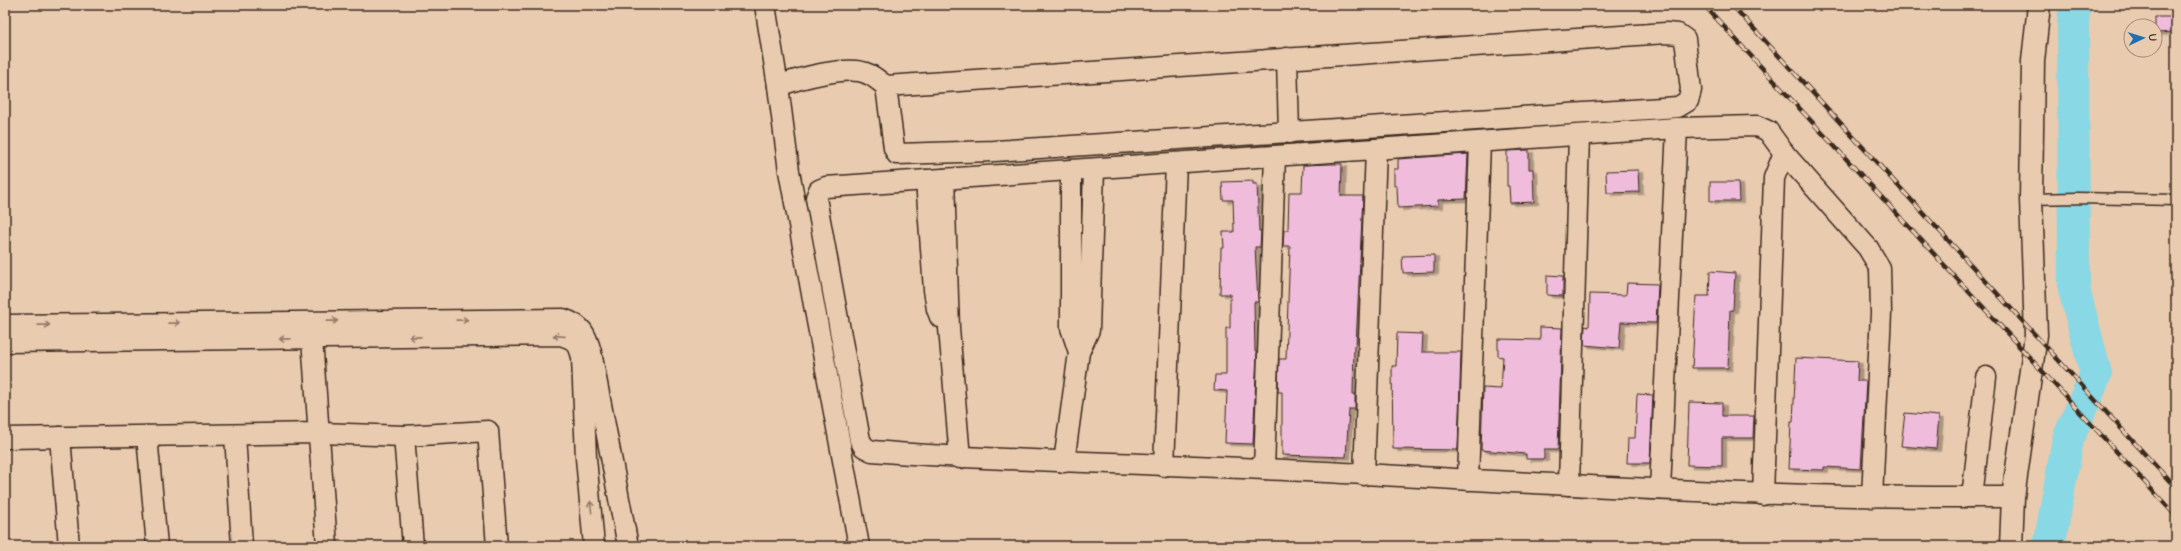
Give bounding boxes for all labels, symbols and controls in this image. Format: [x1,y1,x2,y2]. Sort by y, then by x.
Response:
north arrow [2123,18,2163,58]
text: U [2146,33,2159,41]
one-way arrow [455,316,468,324]
one-way arrow [325,317,338,325]
one-way arrow [167,319,180,327]
one-way arrow [37,321,50,329]
one-way arrow [409,333,422,341]
one-way arrow [553,333,566,340]
one-way arrow [279,335,292,343]
one-way arrow [587,501,594,514]

